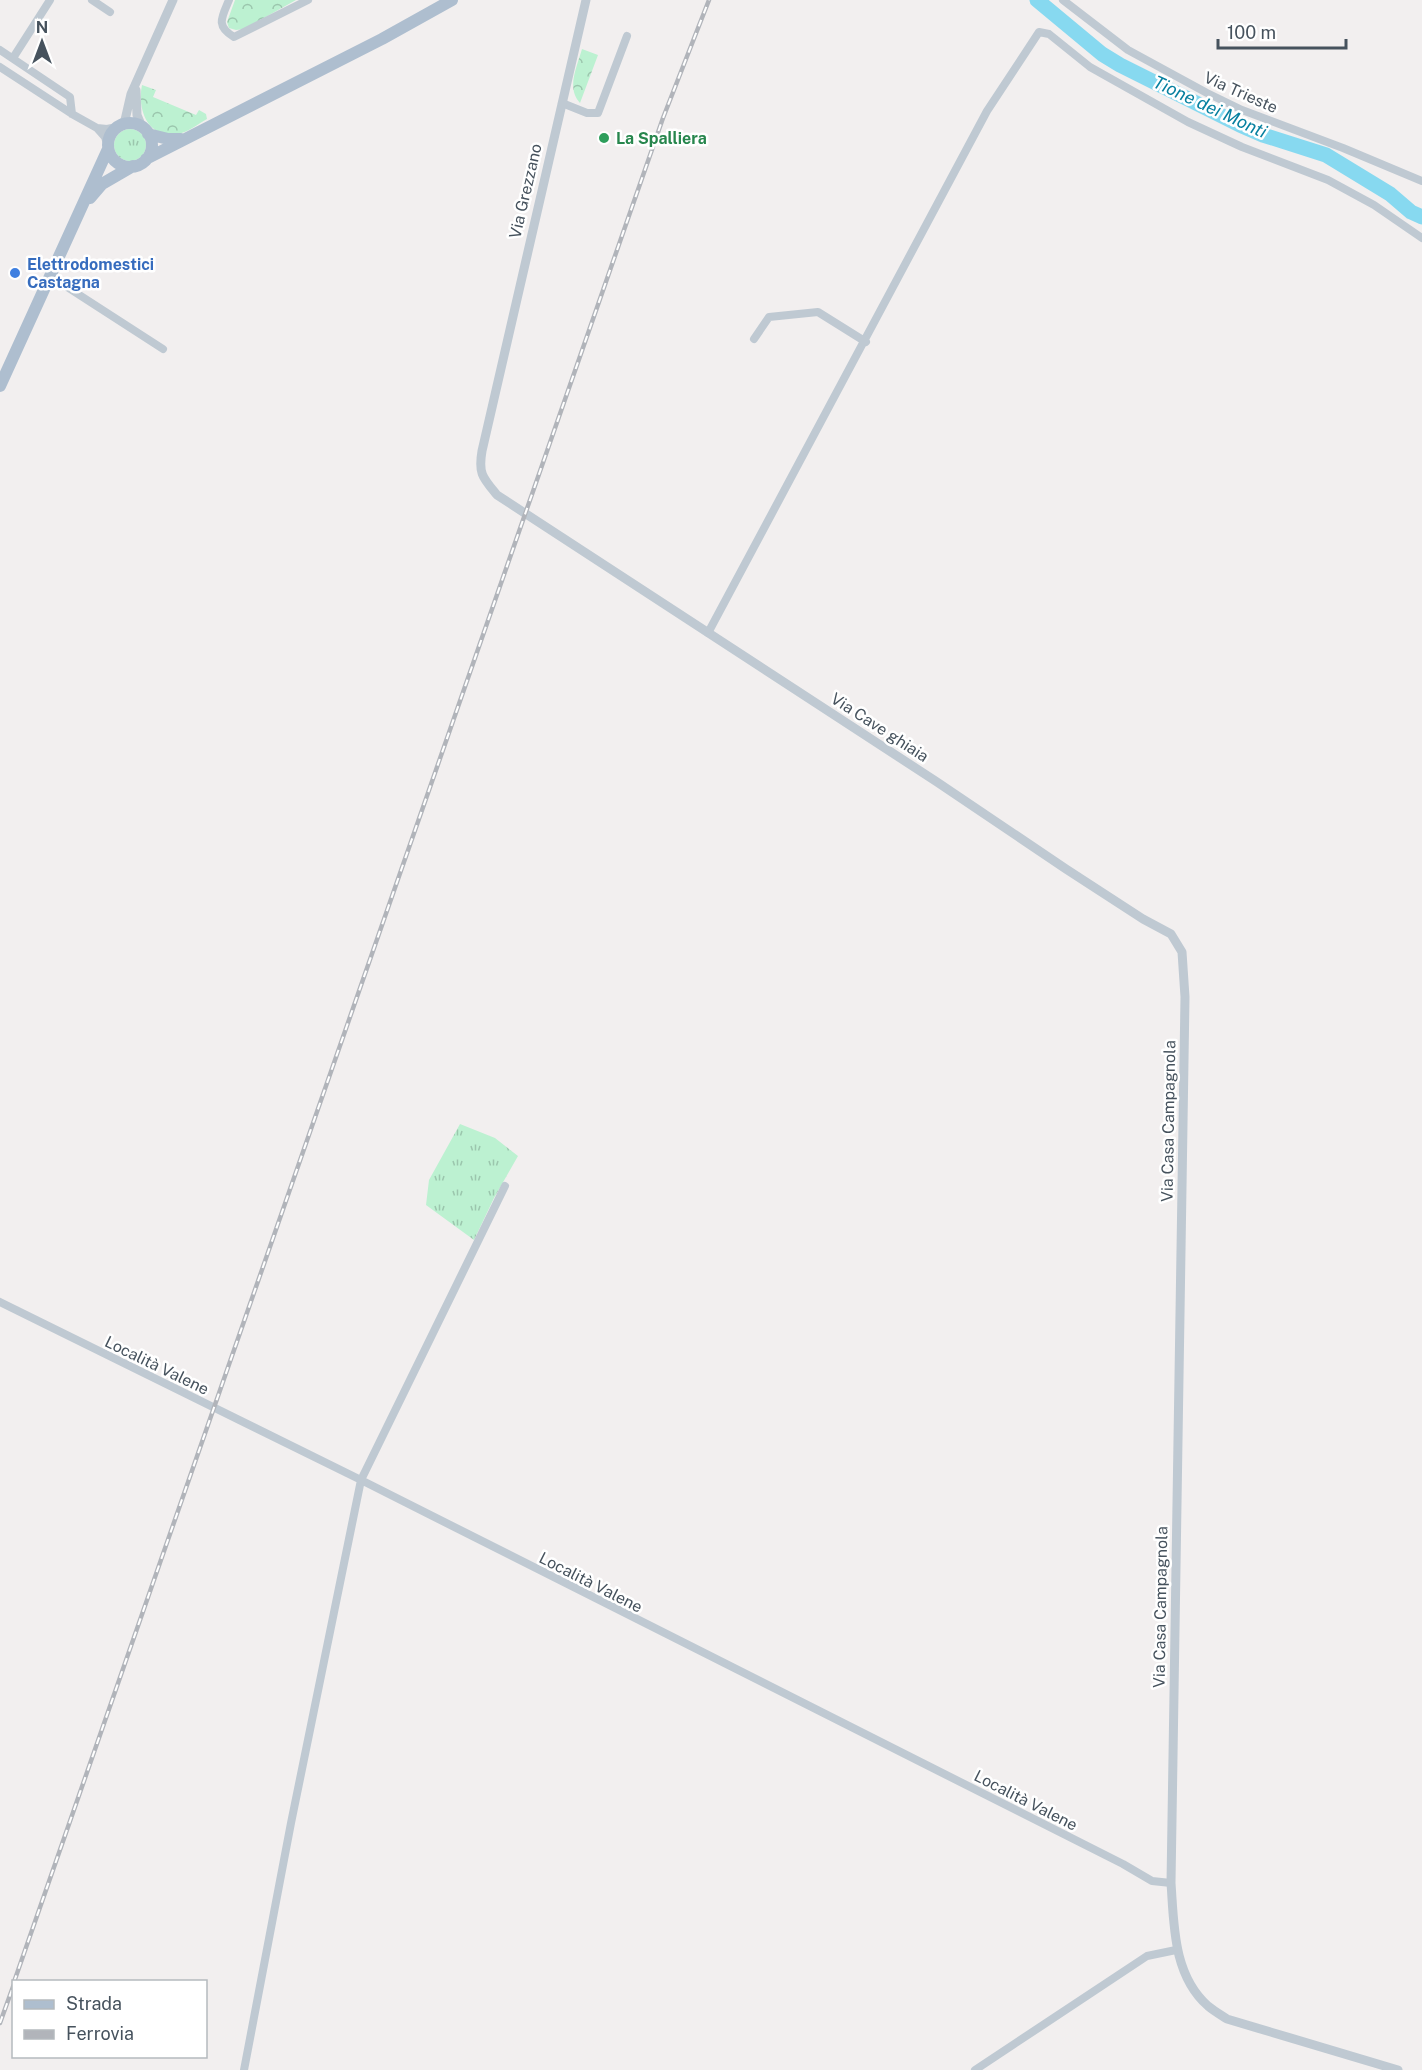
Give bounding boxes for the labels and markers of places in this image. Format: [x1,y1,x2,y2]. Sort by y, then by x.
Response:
place label: La Spalliera [616,129,707,148]
marker: La Spalliera [597,131,611,145]
place label: Elettrodomestici Castagna [27,255,154,292]
marker: Elettrodomestici Castagna [8,266,22,280]

